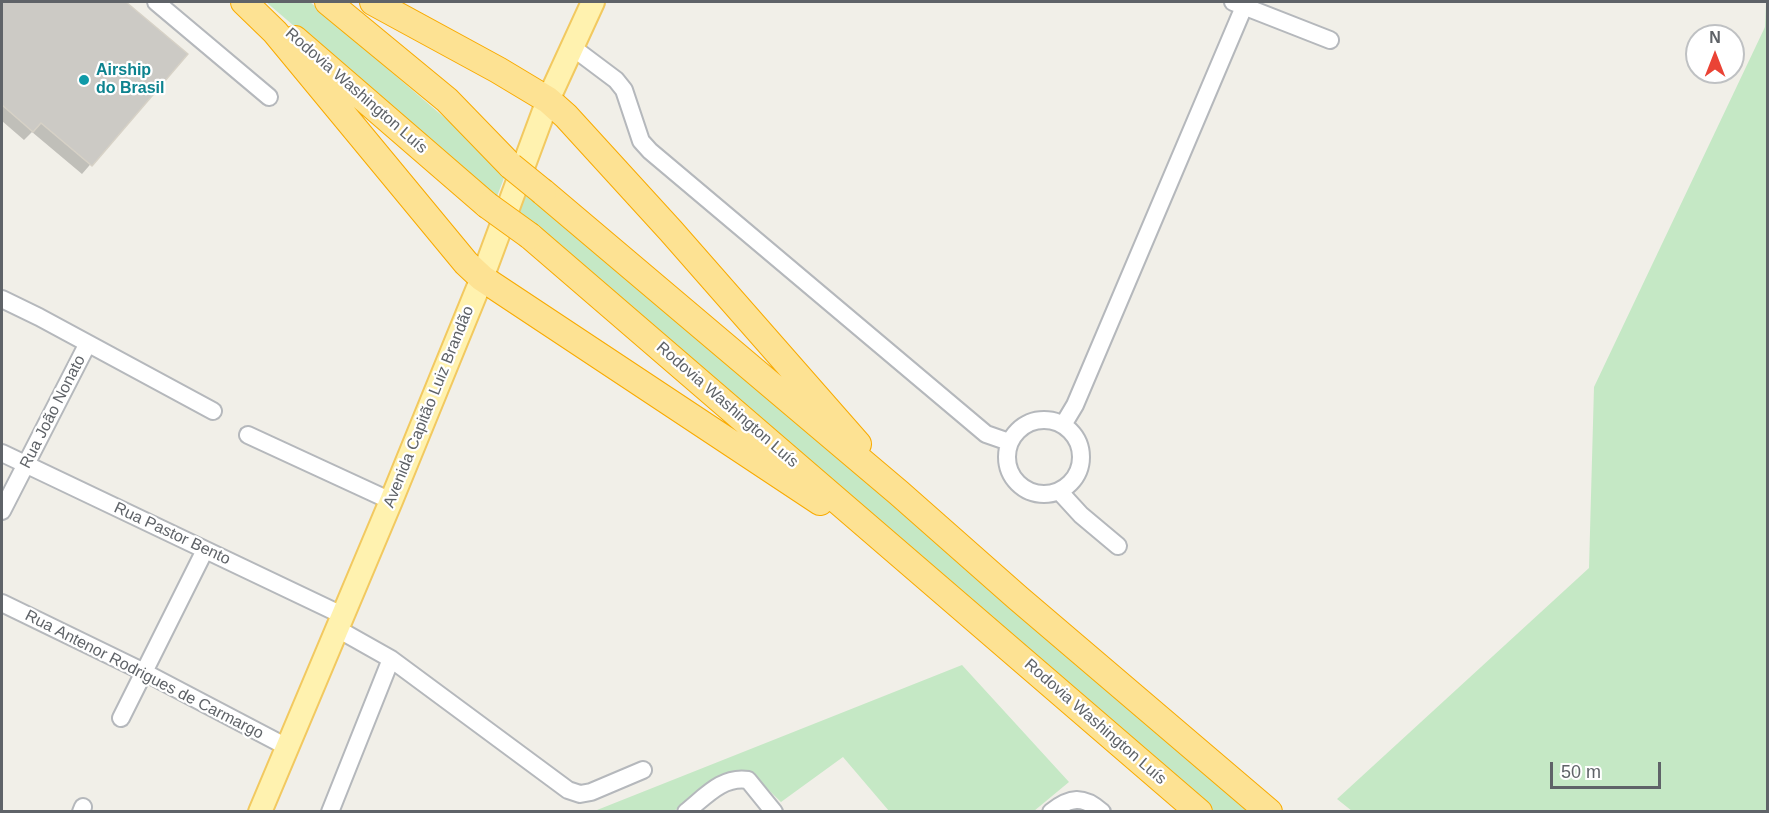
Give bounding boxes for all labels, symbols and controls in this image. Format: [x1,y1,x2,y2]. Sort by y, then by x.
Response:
street label: Rodovia Washington Luís [281,24,431,158]
north arrow [1685,24,1745,84]
text: N [1709,29,1721,46]
place label: Airship do Brasil [96,61,164,99]
marker: Airship do Brasil [77,73,91,87]
street label: Avenida Capitão Luiz Brandão [380,303,478,511]
street label: Rodovia Washington Luís [652,338,802,472]
street label: Rua João Nonato [16,352,90,472]
street label: Rua Pastor Bento [111,499,233,569]
street label: Rua Antenor Rodrigues de Carmargo [22,606,266,744]
street label: Rodovia Washington Luís [1020,655,1170,789]
scale bar [1553,750,1664,788]
text: 50 m [1561,762,1601,782]

